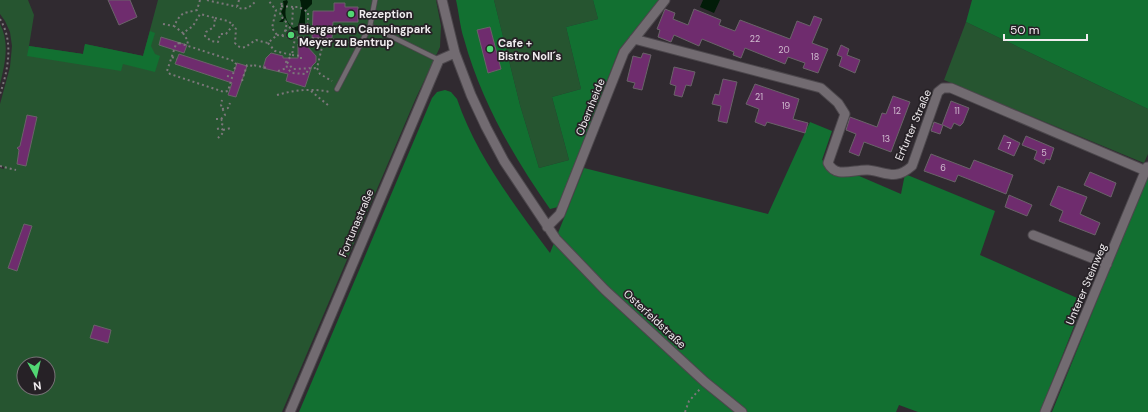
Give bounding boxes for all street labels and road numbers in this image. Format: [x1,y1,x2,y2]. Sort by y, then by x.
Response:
street label: Obernheide [572,76,608,138]
street label: Erfurter Straße [892,87,934,163]
street label: Fortunastraße [335,187,377,259]
street label: Unterer Steinweg [1062,241,1110,327]
street label: Osterfeldstraße [621,286,689,352]

